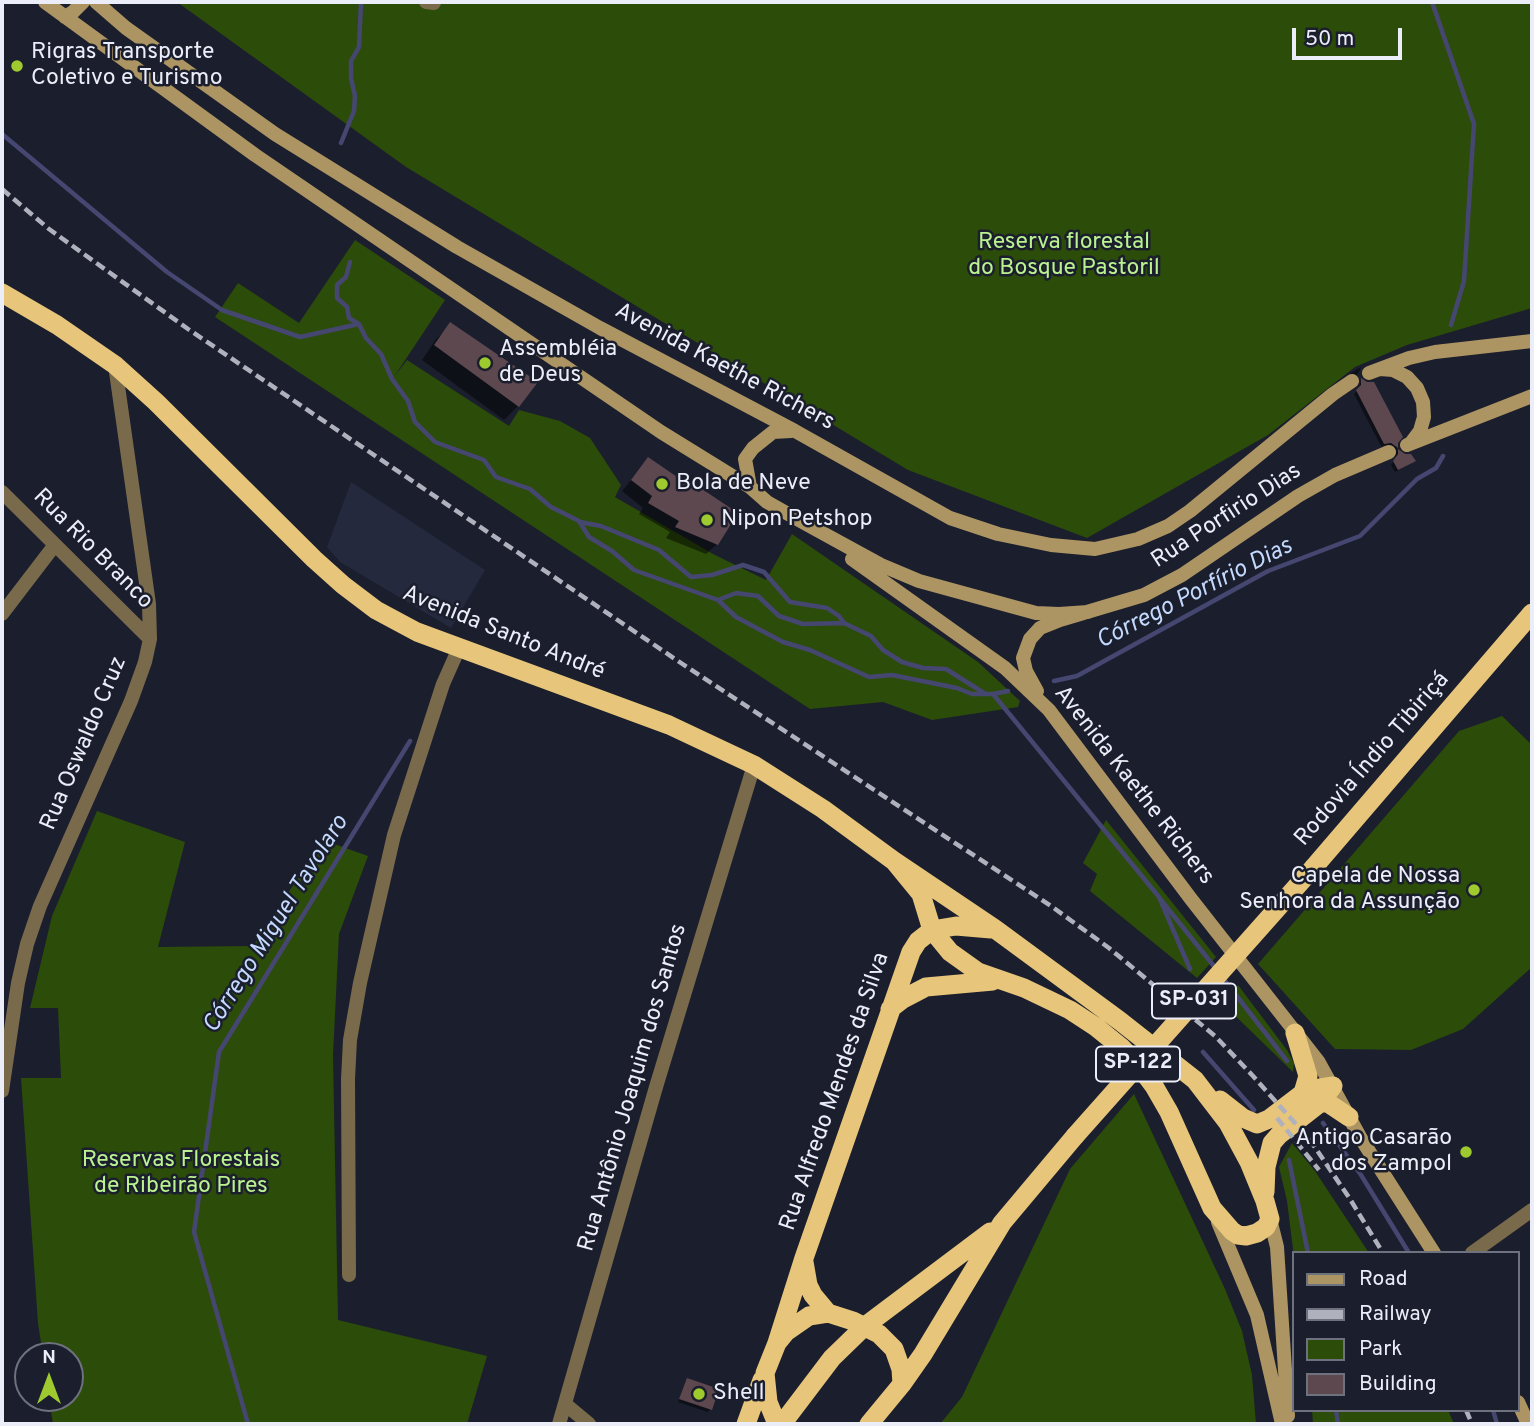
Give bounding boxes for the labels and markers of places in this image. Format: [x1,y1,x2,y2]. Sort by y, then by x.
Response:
place label: Rigras Transporte Coletivo e Turismo [31,39,222,93]
marker: Rigras Transporte Coletivo e Turismo [9,58,25,74]
place label: Assembléia de Deus [499,336,617,390]
marker: Assembléia de Deus [477,355,493,371]
place label: Bola de Neve [676,470,811,498]
marker: Bola de Neve [654,476,670,492]
place label: Nipon Petshop [721,506,873,534]
marker: Nipon Petshop [699,512,715,528]
place label: Capela de Nossa Senhora da Assunção [1239,863,1460,917]
marker: Capela de Nossa Senhora da Assunção [1466,882,1482,898]
place label: Antigo Casarão dos Zampol [1295,1125,1452,1179]
marker: Antigo Casarão dos Zampol [1458,1144,1474,1160]
place label: Shell [713,1380,764,1408]
marker: Shell [691,1386,707,1402]

